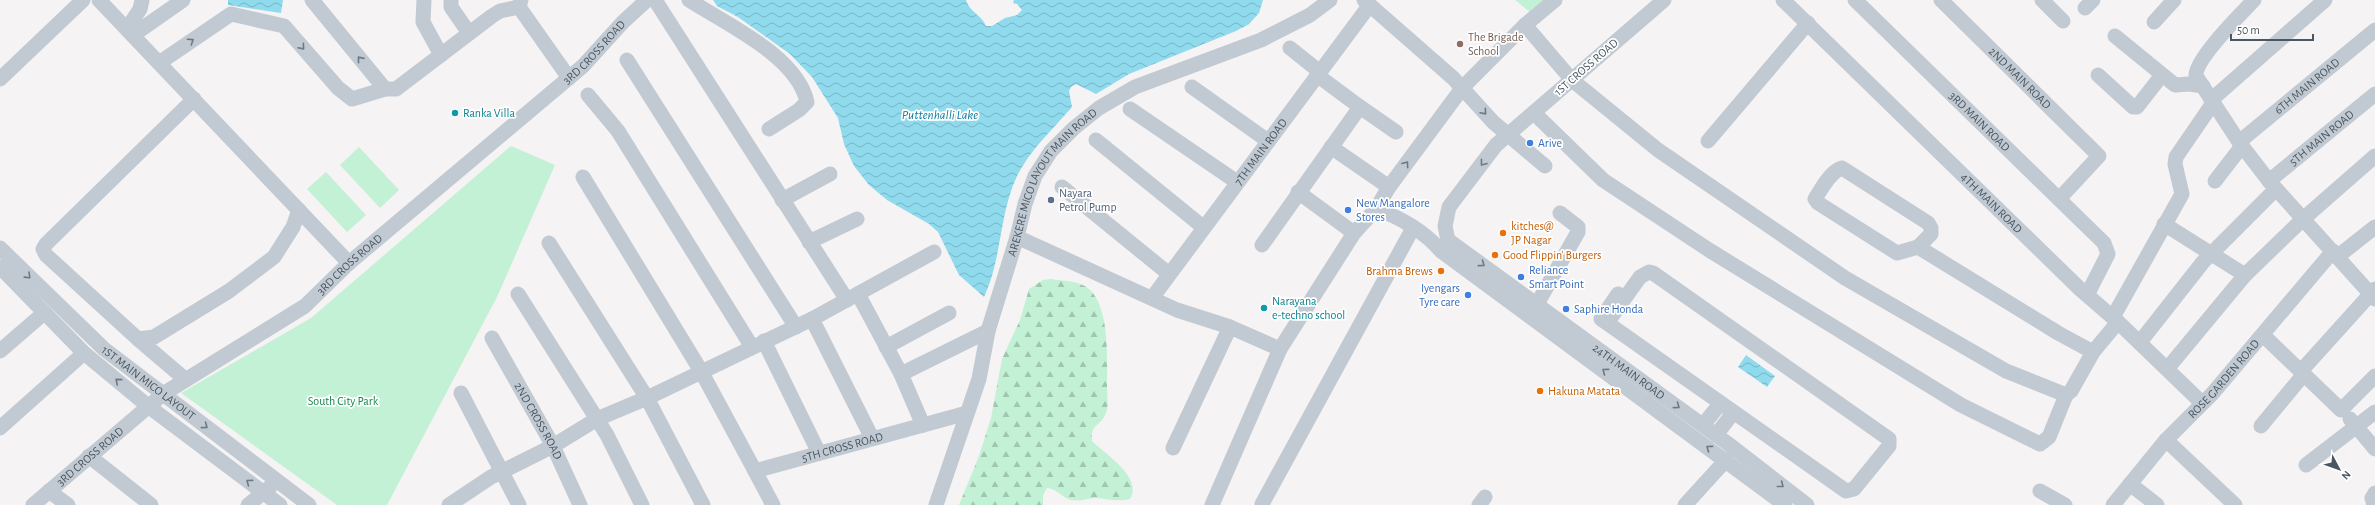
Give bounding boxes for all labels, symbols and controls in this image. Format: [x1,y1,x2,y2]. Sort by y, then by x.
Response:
scale bar [2231,16,2313,42]
street label: 3RD CROSS ROAD [561,18,628,86]
text: 50 m [2237,24,2260,36]
place label: The Brigade School [1468,31,1524,57]
street label: 1ST CROSS ROAD [1552,36,1620,98]
one-way arrow [187,38,194,46]
marker: The Brigade School [1455,39,1465,49]
one-way arrow [297,42,304,49]
street label: 2ND MAIN ROAD [1987,45,2054,111]
one-way arrow [358,56,365,63]
street label: 6TH MAIN ROAD [2272,56,2342,116]
street label: 3RD MAIN ROAD [1947,89,2012,154]
street label: AREKERE MICO LAYOUT MAIN ROAD [1005,106,1099,258]
place label: Ranka Villa [463,107,515,119]
marker: Ranka Villa [450,108,460,118]
one-way arrow [1480,108,1487,115]
street label: 5TH MAIN ROAD [2287,108,2356,168]
water label: Puttenhalli Lake [902,109,978,122]
street label: 7TH MAIN ROAD [1232,116,1289,187]
place label: Arive [1538,137,1562,149]
marker: Arive [1525,138,1535,148]
one-way arrow [1480,159,1487,166]
one-way arrow [1401,162,1408,169]
street label: 4TH MAIN ROAD [1959,171,2025,235]
place label: Nayara Petrol Pump [1059,187,1117,213]
marker: Nayara Petrol Pump [1046,195,1056,205]
place label: New Mangalore Stores [1356,197,1430,223]
marker: New Mangalore Stores [1343,205,1353,215]
place label: kitches@ JP Nagar [1511,220,1554,246]
marker: kitches@ JP Nagar [1498,228,1508,238]
street label: 3RD CROSS ROAD [314,232,385,297]
place label: Good Flippin' Burgers [1503,249,1602,261]
marker: Good Flippin' Burgers [1490,250,1500,260]
one-way arrow [1477,259,1484,266]
place label: Reliance Smart Point [1529,264,1584,290]
place label: Brahma Brews [1366,265,1433,277]
marker: Brahma Brews [1436,266,1446,276]
one-way arrow [23,271,31,278]
marker: Reliance Smart Point [1516,272,1526,282]
place label: Iyengars Tyre care [1419,282,1460,309]
marker: Iyengars Tyre care [1463,290,1473,300]
place label: Narayana e-techno school [1272,295,1345,321]
marker: Narayana e-techno school [1259,303,1269,313]
place label: Saphire Honda [1574,303,1644,315]
marker: Saphire Honda [1561,304,1571,314]
street label: ROSE GARDEN ROAD [2186,337,2262,420]
street label: 24TH MAIN ROAD [1591,341,1667,402]
street label: 1ST MAIN MICO LAYOUT [100,344,198,422]
one-way arrow [1602,369,1609,376]
one-way arrow [115,379,122,386]
street label: 2ND CROSS ROAD [512,380,564,461]
place label: Hakuna Matata [1548,385,1621,397]
marker: Hakuna Matata [1535,386,1545,396]
park label: South City Park [308,395,379,408]
one-way arrow [1673,401,1680,408]
one-way arrow [200,422,207,429]
street label: 3RD CROSS ROAD [54,424,126,488]
street label: 5TH CROSS ROAD [800,430,884,464]
one-way arrow [1707,446,1714,453]
north arrow [2319,449,2359,489]
text: N [2340,469,2353,482]
one-way arrow [246,479,253,487]
one-way arrow [1776,480,1783,487]

